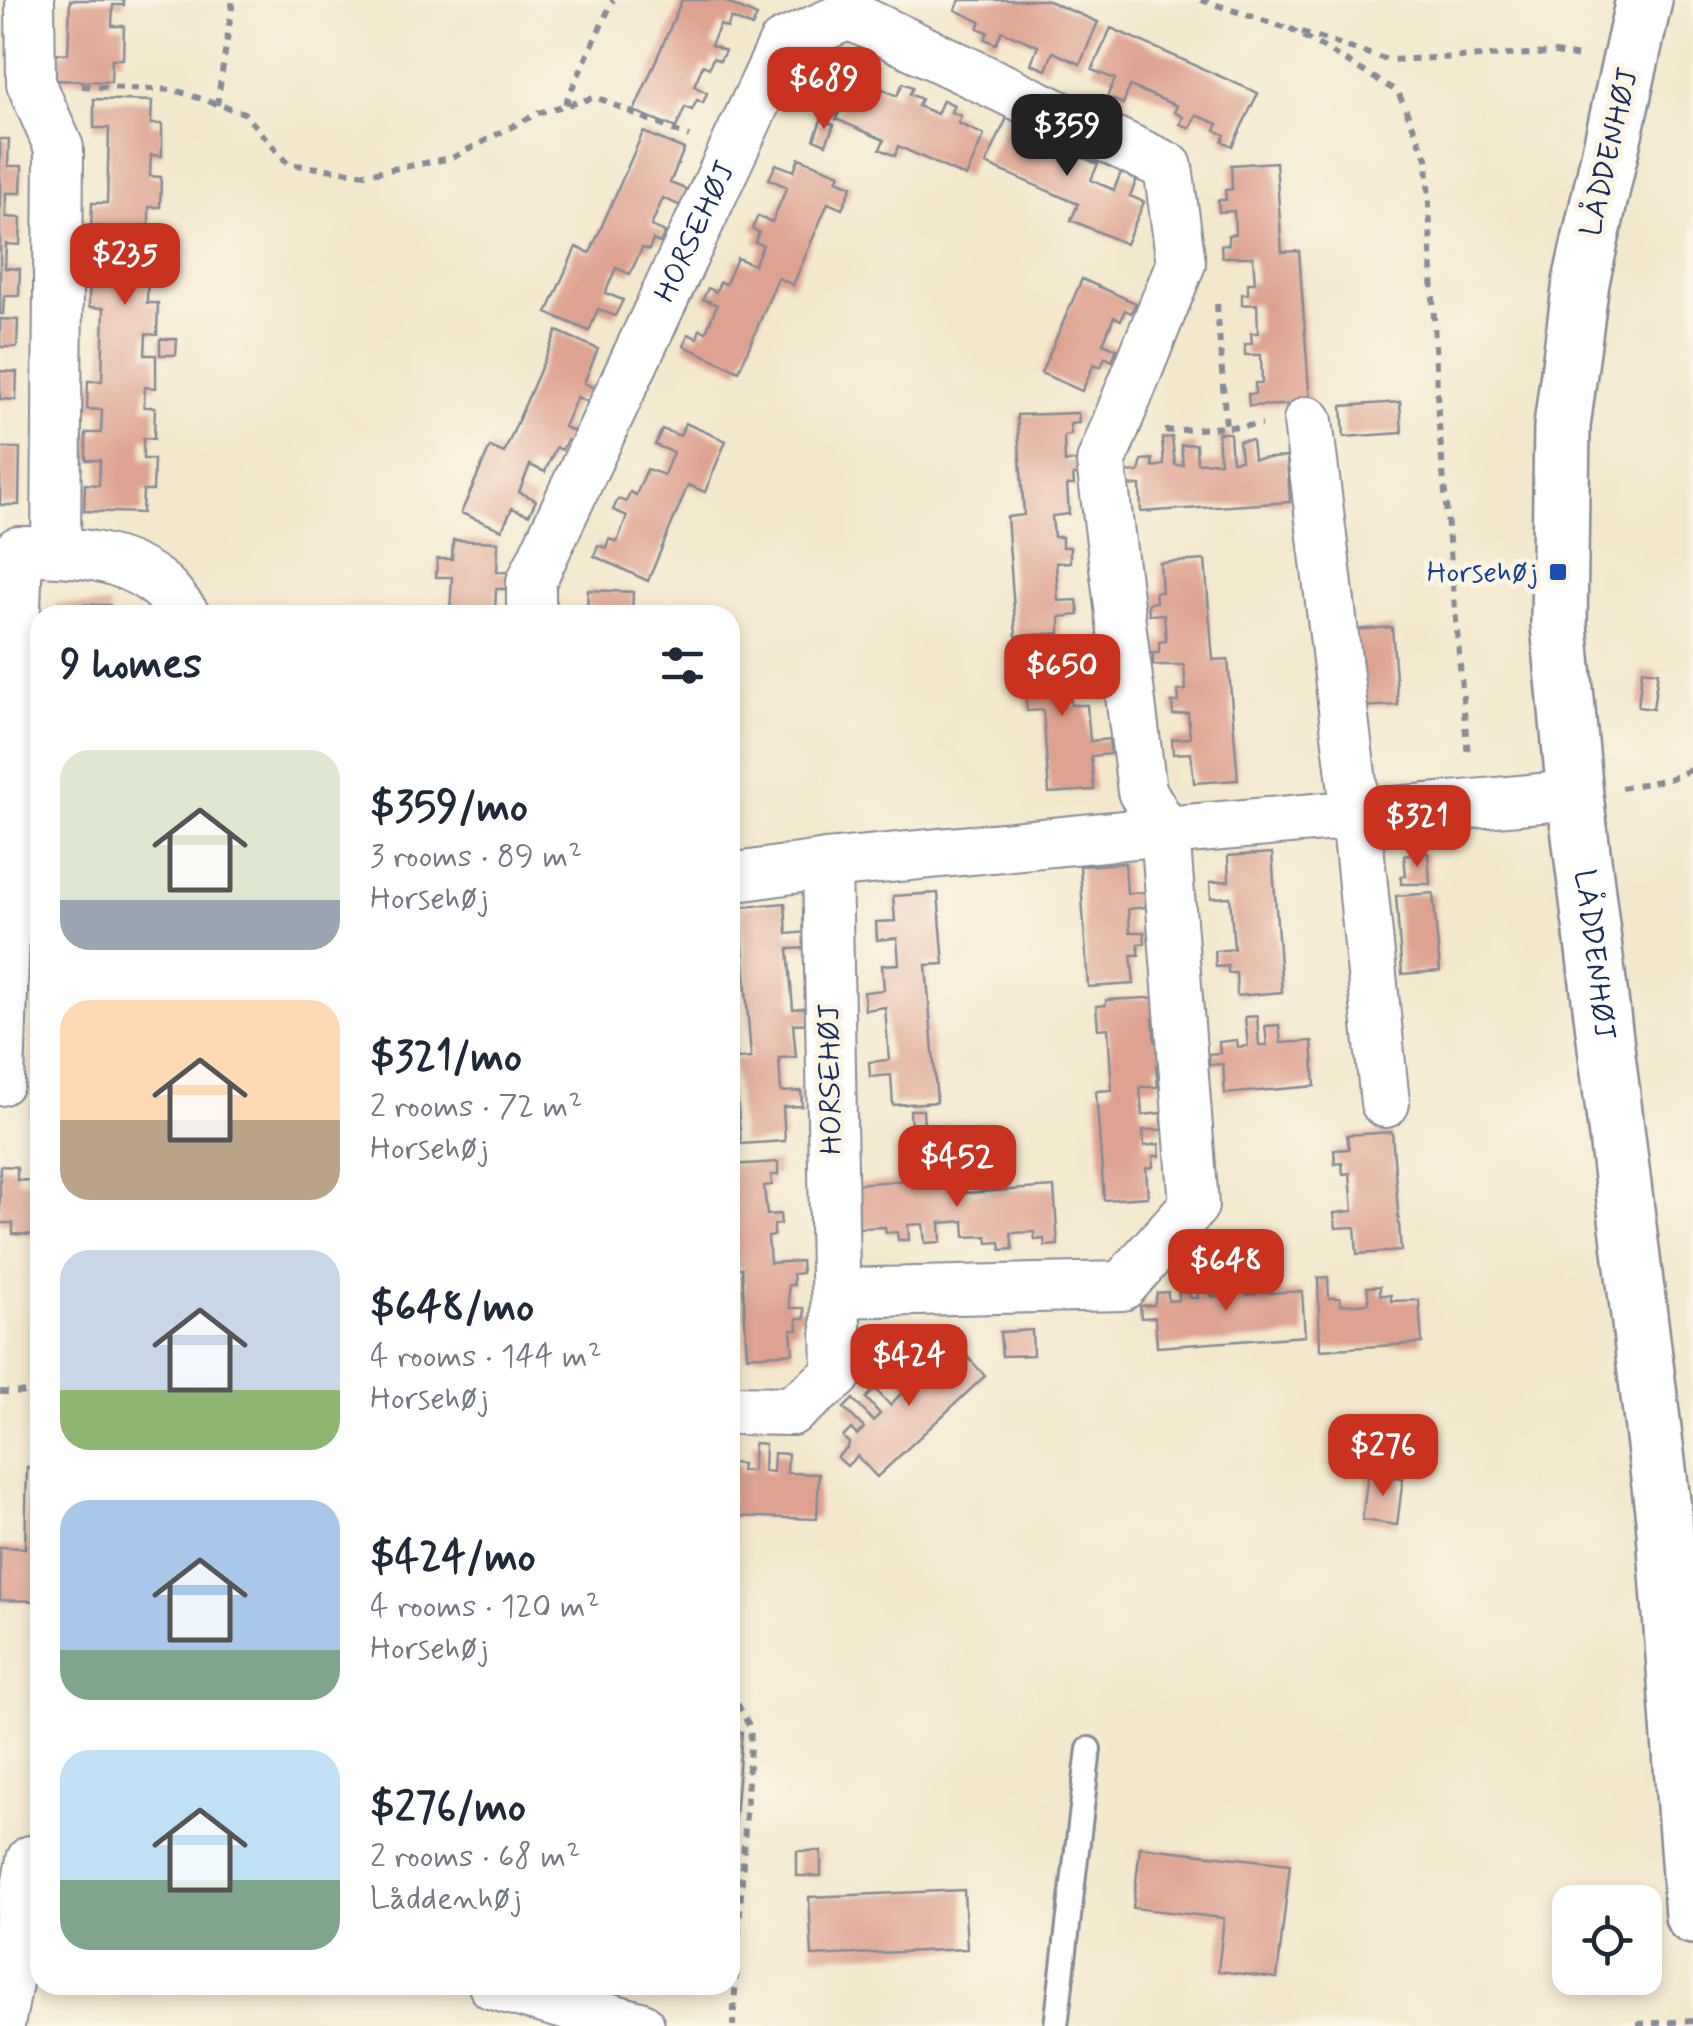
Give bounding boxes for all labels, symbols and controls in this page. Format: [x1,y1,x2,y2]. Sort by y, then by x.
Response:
pin: $689 [765,47,883,132]
text: $689 [789,58,859,100]
street label: LÅDDENHØJ [1572,64,1648,240]
pin: $359 [1008,94,1126,179]
text: $359 [1033,105,1101,147]
street label: HORSEHØJ [645,155,745,308]
pin: $235 [66,223,184,308]
text: $235 [92,234,158,276]
place label: Horsehøj [1427,553,1538,592]
marker: Horsehøj [1547,561,1569,583]
pin: $650 [1003,634,1121,719]
text: 9 homes [60,638,202,693]
icon: filters [655,638,710,693]
text: $650 [1026,645,1098,687]
text: $359/mo [370,781,528,836]
pin: $321 [1358,785,1476,870]
icon: home [140,790,260,910]
text: $321 [1386,796,1448,838]
text: 3 rooms · 89 m² [370,836,582,878]
street label: LÅDDENHØJ [1565,867,1625,1042]
text: Horsehøj [370,878,489,920]
street label: HORSEHØJ [810,1003,852,1155]
text: $321/mo [370,1031,522,1086]
icon: home [140,1040,260,1160]
text: 2 rooms · 72 m² [370,1086,583,1128]
pin: $452 [898,1125,1016,1210]
text: Horsehøj [370,1128,489,1170]
text: $452 [920,1136,994,1178]
pin: $648 [1167,1229,1285,1314]
text: $648 [1190,1240,1262,1282]
text: $648/mo [370,1281,534,1336]
icon: home [140,1290,260,1410]
pin: $424 [850,1324,968,1409]
text: $424 [872,1335,946,1377]
text: 4 rooms · 144 m² [370,1336,602,1378]
text: Horsehøj [370,1378,489,1420]
pin: $276 [1324,1414,1442,1499]
text: $276 [1350,1425,1416,1467]
text: $424/mo [370,1531,536,1586]
icon: home [140,1540,260,1660]
text: 4 rooms · 120 m² [370,1586,600,1628]
text: Horsehøj [370,1628,489,1670]
text: $276/mo [370,1781,526,1836]
icon: home [140,1790,260,1910]
text: 2 rooms · 68 m² [370,1836,580,1878]
text: Låddenhøj [370,1878,522,1920]
map controls [1552,1885,1662,1995]
button: locate [1552,1885,1662,1995]

